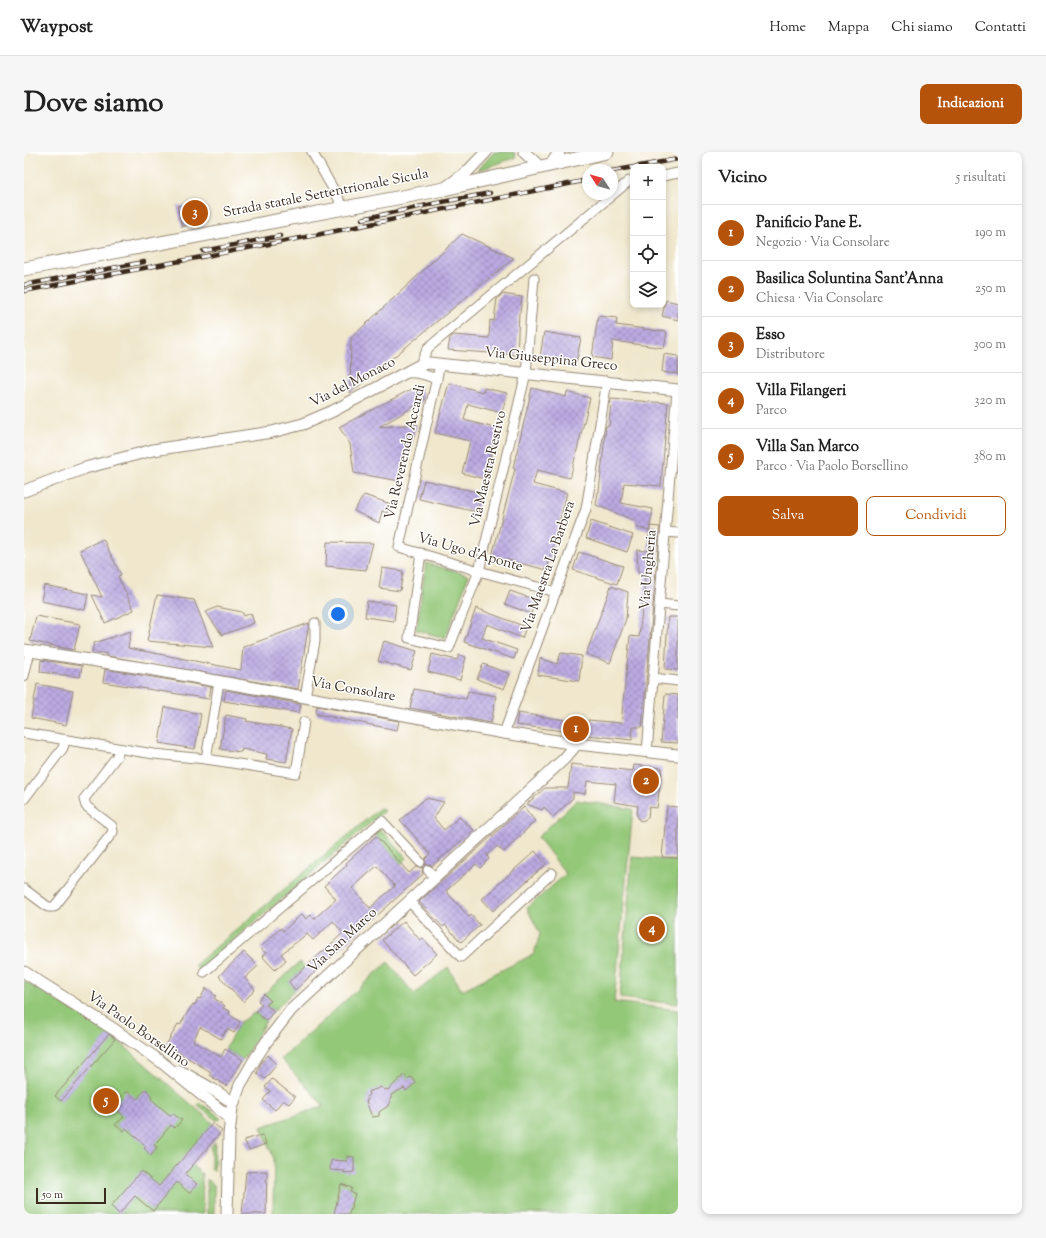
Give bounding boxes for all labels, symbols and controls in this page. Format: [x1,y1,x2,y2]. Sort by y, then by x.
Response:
text: Waypost [20,14,93,41]
text: Home [769,18,806,38]
text: Mappa [828,18,869,38]
text: Chi siamo [891,18,953,38]
text: Contatti [975,18,1026,38]
text: Dove siamo [24,84,164,124]
button: Indicazioni [920,84,1022,124]
street label: Strada statale Settentrionale Sicula [222,164,431,224]
north arrow [582,164,618,200]
map controls [630,164,666,308]
button: + [630,164,666,200]
text: Vicino [718,166,767,190]
text: 5 risultati [956,169,1006,187]
pin: 3 [182,198,208,228]
button: − [630,200,666,236]
text: Panificio Pane E. [756,213,862,234]
text: 1 [729,224,733,242]
text: 190 m [975,224,1006,242]
text: Negozio · Via Consolare [756,234,890,252]
button: locate [630,236,666,272]
text: Basilica Soluntina Sant'Anna [756,269,943,290]
button: layers [630,272,666,308]
text: 2 [728,280,734,298]
text: 250 m [975,280,1006,298]
text: Chiesa · Via Consolare [756,290,883,308]
text: Esso [756,325,785,346]
text: 3 [728,336,734,354]
text: 300 m [974,336,1006,354]
street label: Via Giuseppina Greco [484,343,619,377]
text: Distributore [756,346,825,364]
street label: Via del Monaco [307,353,400,413]
text: Villa Filangeri [756,381,846,402]
street label: Via Reverendo Accardi [381,382,431,522]
text: 4 [728,392,734,410]
text: 320 m [974,392,1006,410]
text: Parco [756,402,787,420]
street label: Via Maestra Restivo [466,408,512,529]
text: Villa San Marco [756,437,859,458]
text: 5 [729,448,733,466]
text: 380 m [974,448,1006,466]
text: Parco · Via Paolo Borsellino [756,458,908,476]
button: Salva [718,496,858,536]
button: Condividi [866,496,1006,536]
street label: Via Maestra La Barbera [517,498,581,636]
street label: Via Ugo d'Aponte [415,528,525,578]
street label: Via Ungheria [636,528,663,611]
your location [328,604,348,624]
street label: Via Consolare [309,673,397,707]
pin: 1 [563,714,589,744]
pin: 2 [633,766,659,796]
street label: Via San Marco [304,903,382,978]
pin: 4 [639,914,665,944]
street label: Via Paolo Borsellino [83,987,194,1073]
pin: 5 [93,1086,119,1116]
scale bar [36,1186,106,1205]
text: 50 m [42,1187,63,1203]

